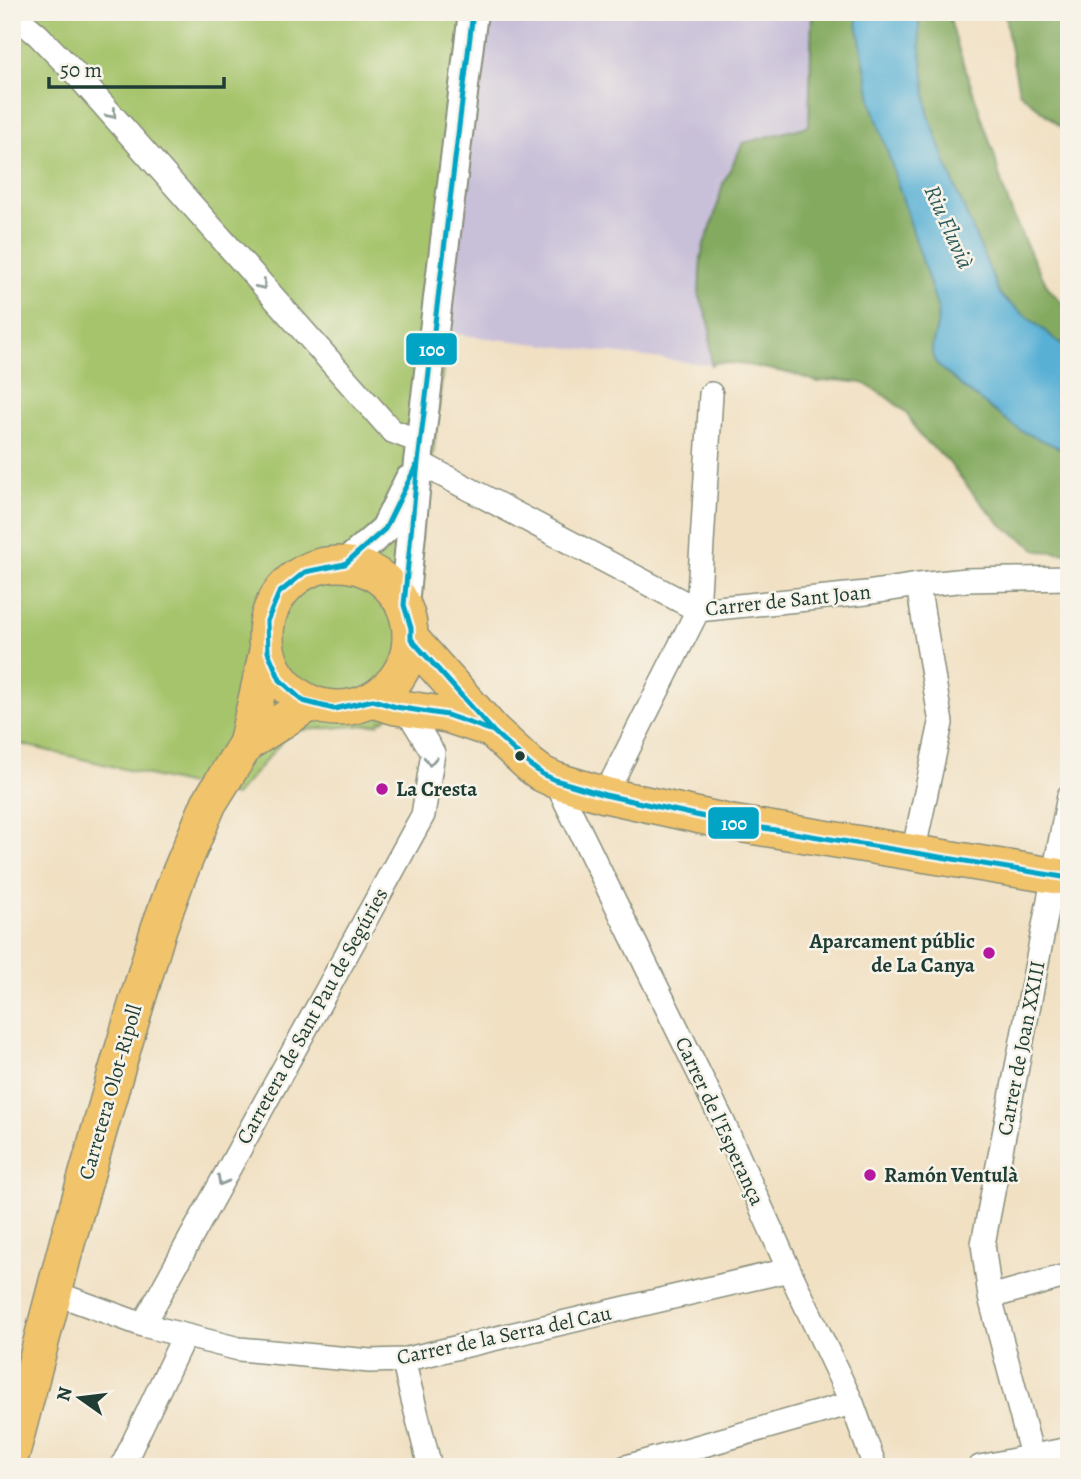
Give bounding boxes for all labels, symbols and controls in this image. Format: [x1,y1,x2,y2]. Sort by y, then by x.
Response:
scale bar [49,46,224,90]
text: 50 m [60,56,102,84]
one-way arrow [104,106,116,119]
water label: Riu Fluvià [917,180,981,274]
one-way arrow [254,276,266,289]
line badge: 100 [405,332,458,366]
text: 100 [419,337,445,363]
street label: Carrer de Sant Joan [704,577,872,623]
unlabelled marker [513,749,527,763]
one-way arrow [423,756,438,767]
place label: La Cresta [396,775,478,803]
marker: La Cresta [374,781,390,797]
line badge: 100 [707,806,760,840]
text: 100 [721,811,747,837]
street label: Carretera de Sant Pau de Segúries [230,883,394,1149]
place label: Aparcament públic de La Canya [809,927,976,979]
marker: Aparcament públic de La Canya [981,945,997,961]
street label: Carrer de Joan XXIII [990,958,1052,1138]
street label: Carretera Olot-Ripoll [72,1001,148,1183]
street label: Carrer de l'Esperança [669,1032,771,1210]
place label: Ramón Ventulà [884,1161,1019,1189]
marker: Ramón Ventulà [862,1167,878,1183]
one-way arrow [217,1174,230,1187]
street label: Carrer de la Serra del Cau [394,1298,614,1371]
north arrow [46,1364,116,1434]
text: N [50,1384,79,1404]

